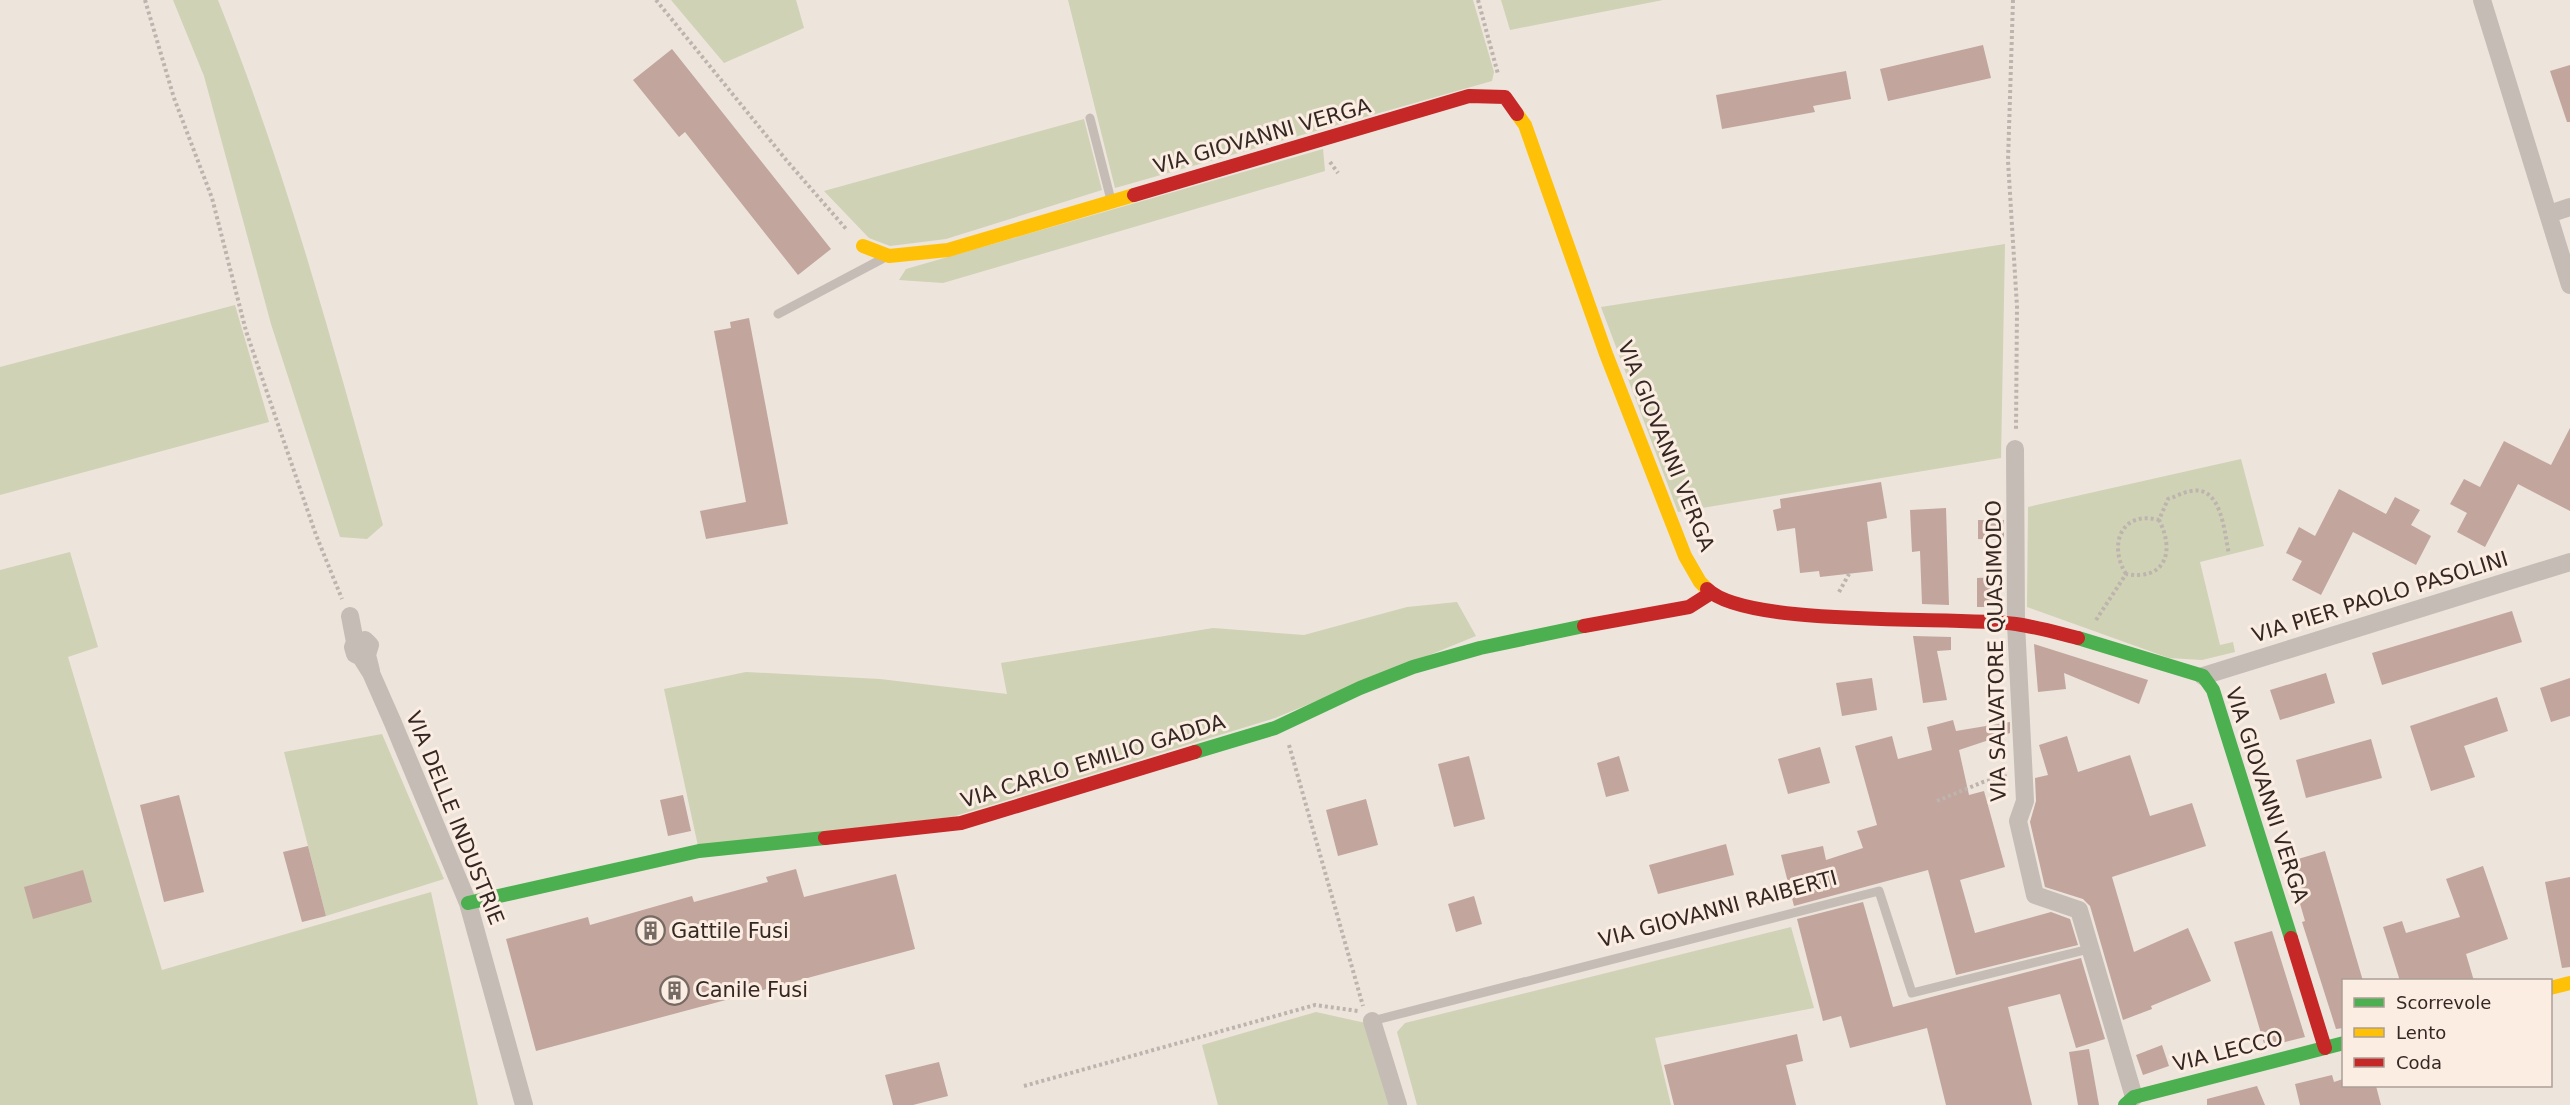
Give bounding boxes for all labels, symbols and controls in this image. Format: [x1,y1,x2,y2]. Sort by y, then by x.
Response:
street label: VIA GIOVANNI VERGA [1151,93,1374,179]
street label: VIA GIOVANNI VERGA [1613,337,1719,555]
street label: VIA SALVATORE QUASIMODO [1981,500,2011,802]
street label: VIA PIER PAOLO PASOLINI [2249,547,2511,647]
street label: VIA GIOVANNI VERGA [2221,684,2313,906]
street label: VIA DELLE INDUSTRIE [401,708,509,928]
street label: VIA CARLO EMILIO GADDA [958,709,1229,813]
street label: VIA GIOVANNI RAIBERTI [1596,866,1840,952]
building icon: Gattile Fusi [634,915,666,947]
place label: Gattile Fusi [671,919,789,943]
building icon: Canile Fusi [658,974,690,1006]
place label: Canile Fusi [695,978,808,1002]
legend [2342,979,2552,1087]
text: Scorrevole [2396,992,2491,1013]
text: Lento [2396,1022,2446,1043]
street label: VIA LECCO [2171,1026,2285,1076]
text: Coda [2396,1052,2442,1073]

